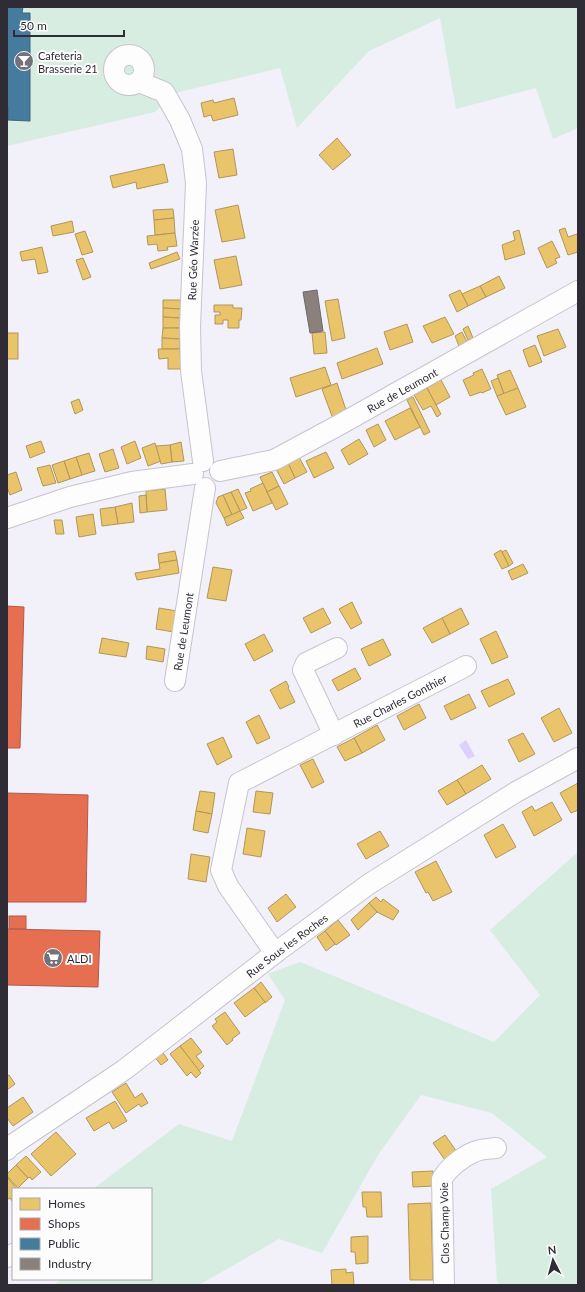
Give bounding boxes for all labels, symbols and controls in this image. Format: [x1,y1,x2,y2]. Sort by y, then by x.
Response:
scale bar [14,12,124,38]
text: 50 m [20,18,47,33]
place label: Cafeteria Brasserie 21 [38,49,98,75]
bar icon: Cafeteria Brasserie 21 [13,50,35,72]
street label: Rue Géo Warzée [185,219,201,301]
street label: Rue de Leumont [364,365,439,415]
street label: Rue de Leumont [170,592,195,672]
street label: Rue Charles Gonthier [351,671,449,730]
street label: Rue Sous les Roches [243,910,330,980]
supermarket icon: ALDI [42,947,64,969]
place label: ALDI [67,952,92,965]
street label: Clos Champ Voie [437,1182,451,1264]
legend [12,1188,152,1280]
text: Homes [48,1196,85,1211]
text: Shops [48,1216,80,1231]
text: Public [48,1236,80,1251]
north arrow [533,1240,573,1280]
text: N [547,1243,557,1256]
text: Industry [48,1256,92,1271]

